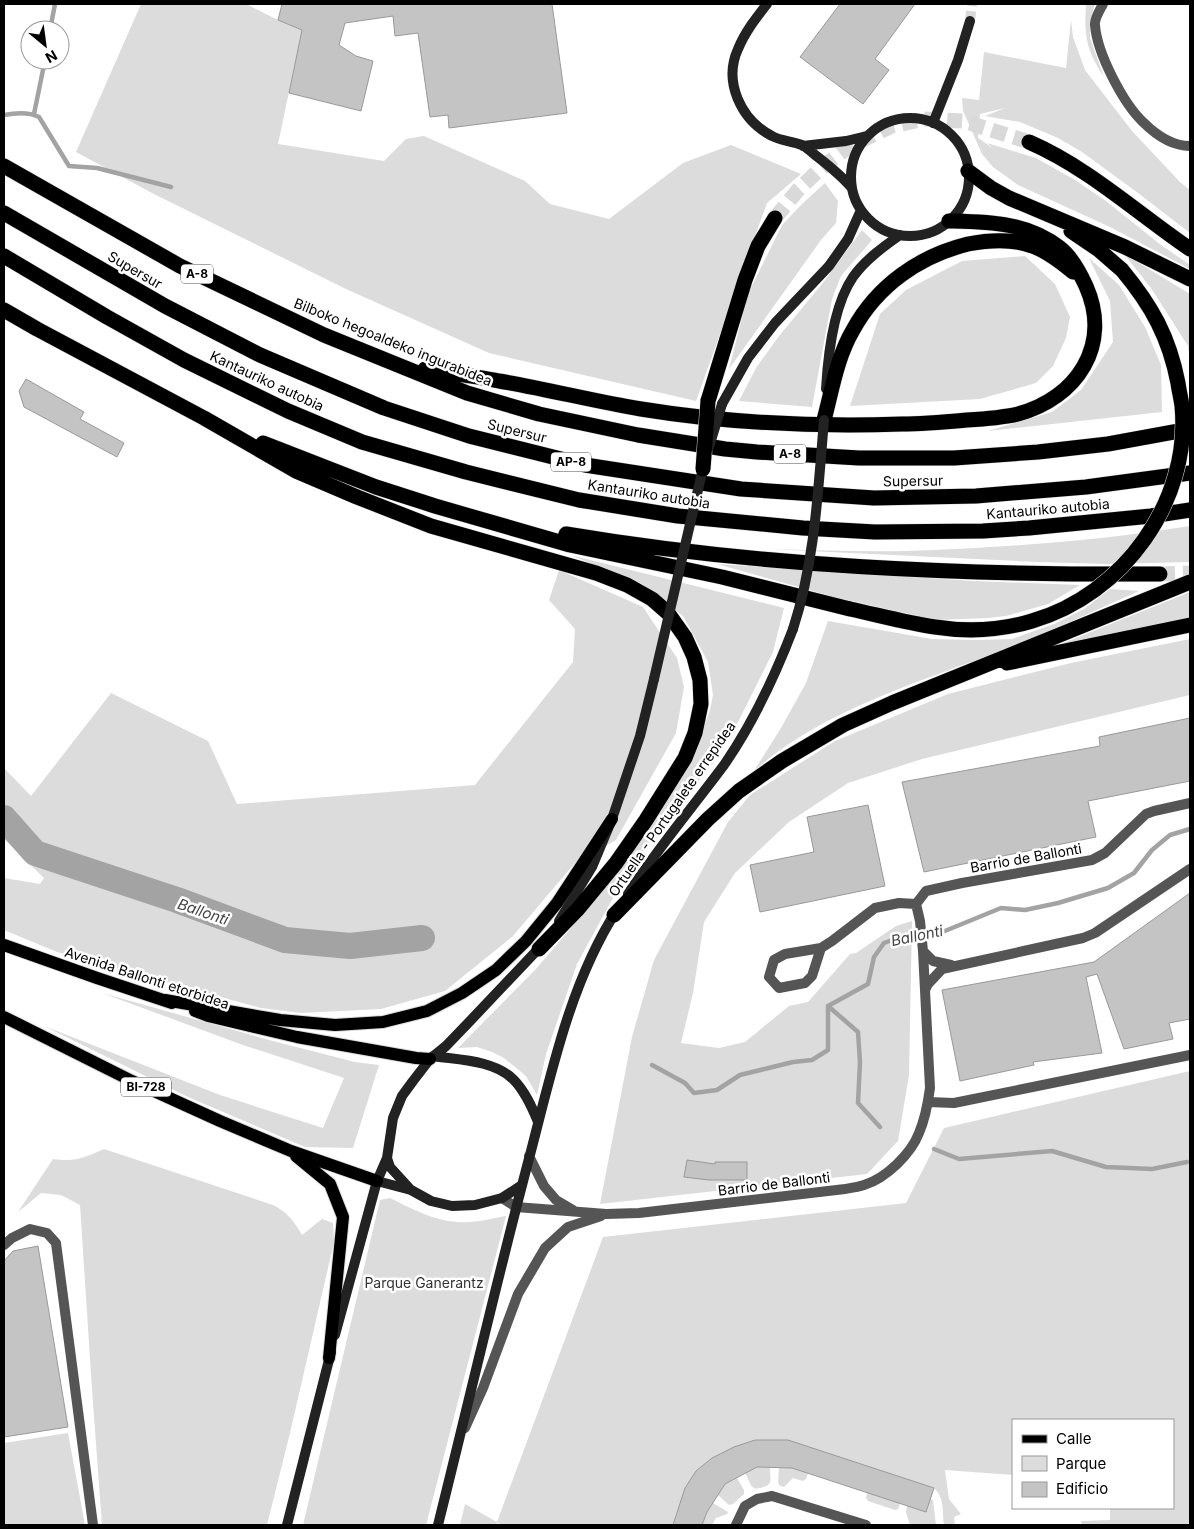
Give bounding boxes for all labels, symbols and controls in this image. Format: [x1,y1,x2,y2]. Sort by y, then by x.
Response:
north arrow [20,20,70,70]
text: N [43,47,60,67]
street label: Supersur [105,247,166,292]
road number: A-8 [181,264,213,284]
street label: Bilboko hegoaldeko ingurabidea [292,294,495,389]
street label: Kantauriko autobia [208,347,327,414]
street label: Supersur [486,415,548,446]
road number: A-8 [774,444,806,464]
road number: AP-8 [551,452,591,472]
street label: Supersur [883,471,943,490]
street label: Kantauriko autobia [587,475,712,512]
street label: Kantauriko autobia [986,495,1110,522]
street label: Ortuella - Portugalete errepidea [604,718,739,900]
street label: Barrio de Ballonti [969,839,1083,876]
water label: Ballonti [175,894,232,929]
water label: Ballonti [889,921,945,950]
street label: Avenida Ballonti etorbidea [63,943,232,1012]
road number: BI-728 [121,1078,171,1096]
street label: Barrio de Ballonti [717,1168,831,1199]
park label: Parque Ganerantz [364,1274,484,1291]
legend [1012,1419,1174,1509]
text: Calle [1056,1429,1091,1448]
text: Parque [1056,1454,1106,1473]
text: Edificio [1056,1479,1108,1498]

